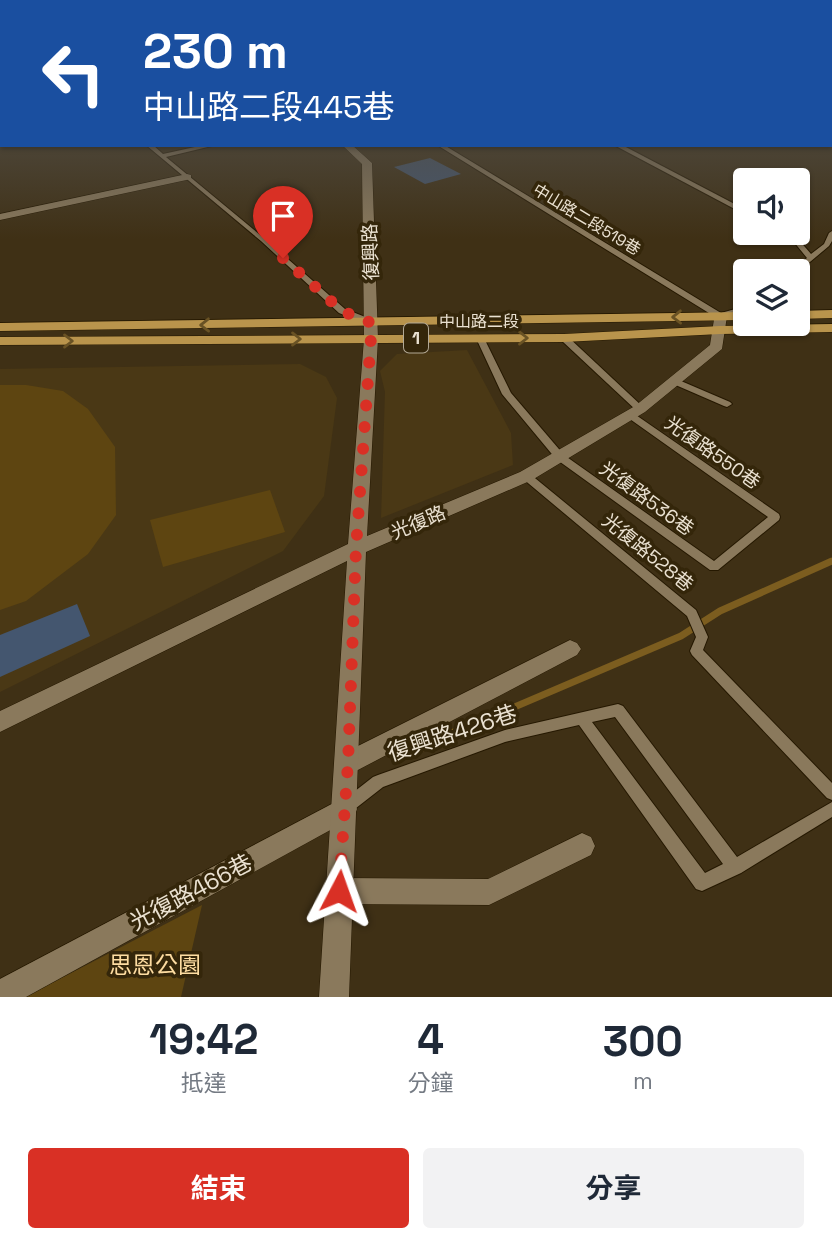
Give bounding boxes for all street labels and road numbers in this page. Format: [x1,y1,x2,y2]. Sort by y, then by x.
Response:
street label: 中山路二段519巷 [529,179,644,260]
street label: 復興路 [357,223,384,281]
street label: 中山路二段 [439,311,519,332]
road number: 1 [404,324,428,352]
street label: 光復路550巷 [660,410,765,494]
street label: 光復路536巷 [595,456,699,541]
street label: 光復路 [387,500,449,545]
street label: 光復路528巷 [597,508,699,597]
street label: 復興路426巷 [383,698,521,768]
street label: 光復路466巷 [125,847,257,937]

